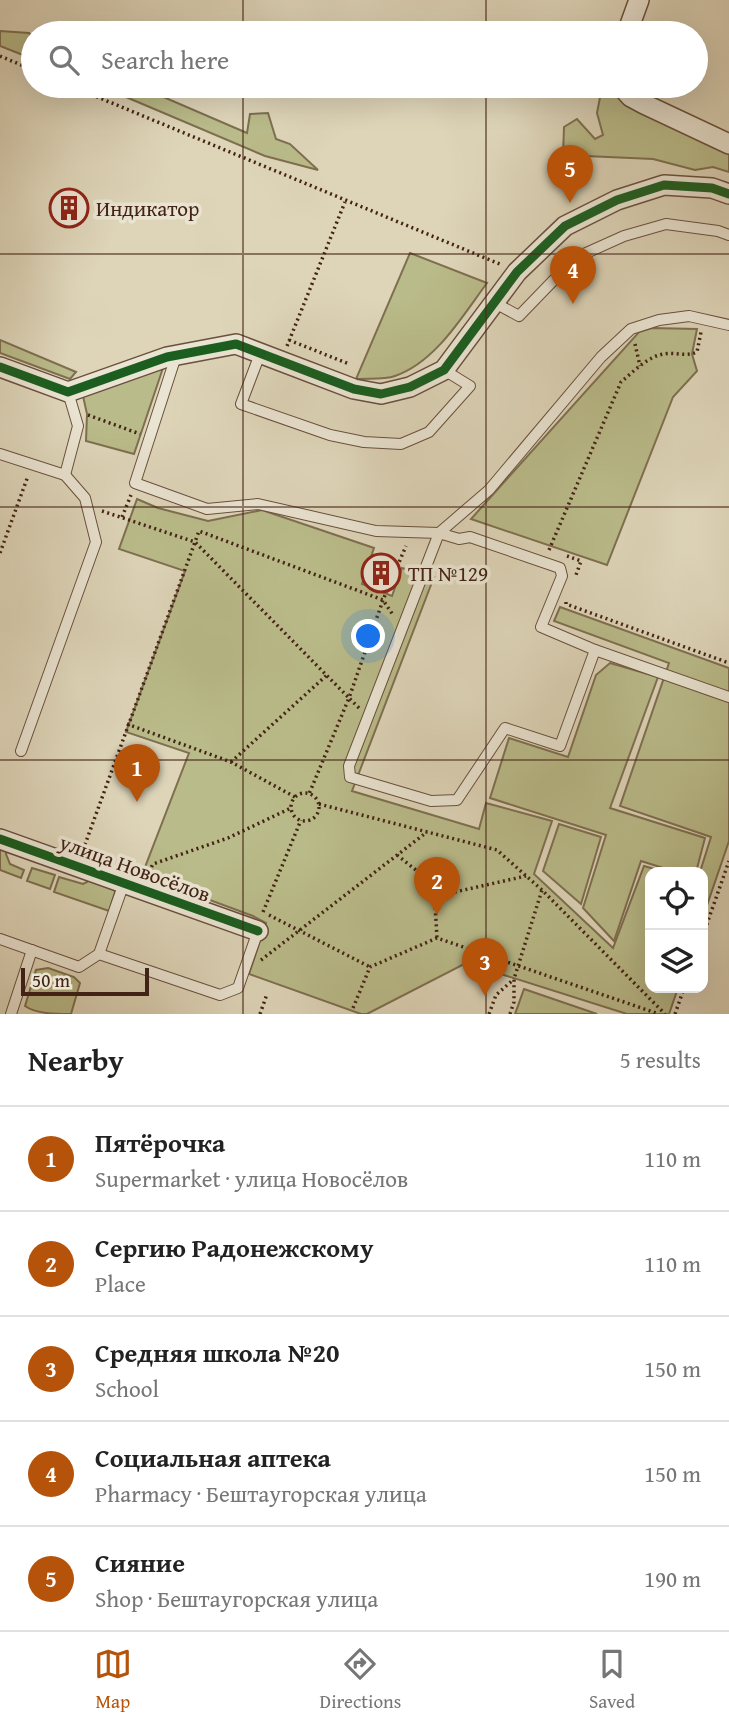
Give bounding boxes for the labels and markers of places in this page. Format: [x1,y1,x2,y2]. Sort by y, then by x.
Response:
pin: 5 [547,145,593,203]
building icon: Индикатор [48,187,90,229]
place label: Индикатор [96,193,199,224]
pin: 4 [550,246,596,304]
building icon: ТП №129 [360,552,402,594]
place label: ТП №129 [408,558,488,589]
pin: 1 [114,744,160,802]
pin: 2 [414,857,460,915]
pin: 3 [462,938,508,996]

